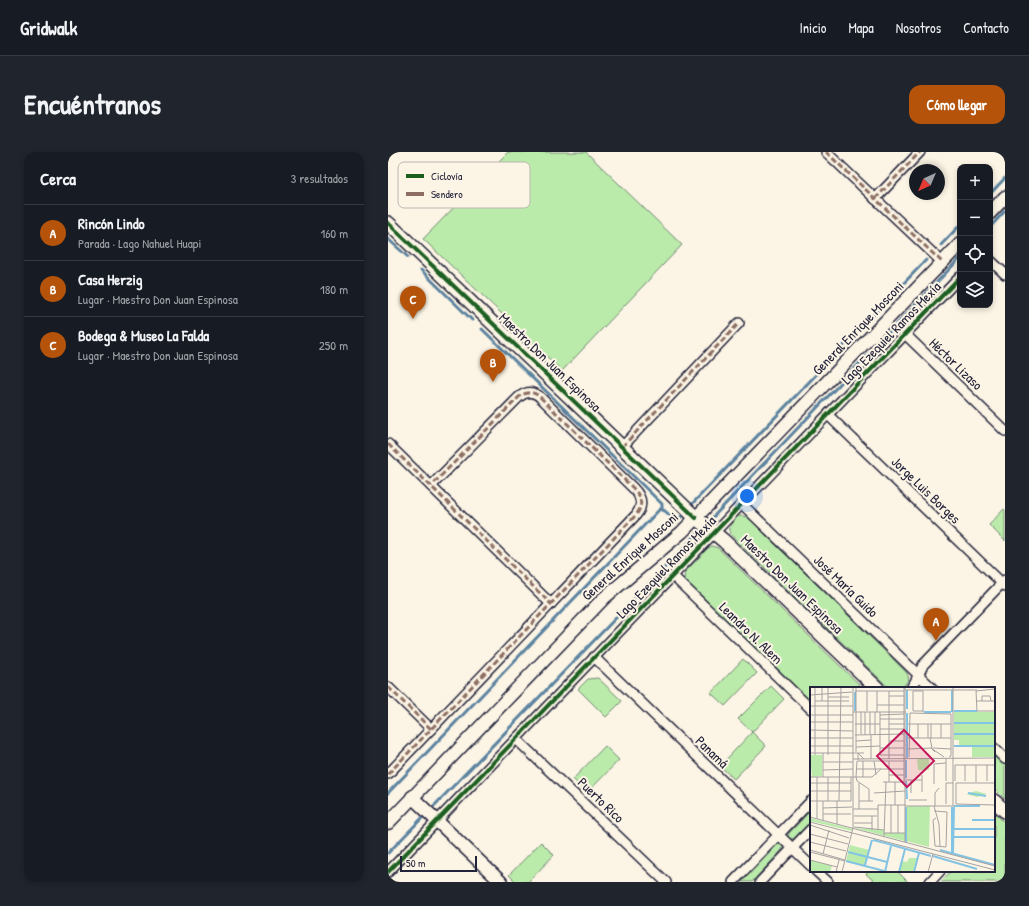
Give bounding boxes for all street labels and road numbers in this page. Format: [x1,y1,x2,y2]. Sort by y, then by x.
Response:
street label: General Enrique Mosconi [808,277,908,379]
street label: Lago Ezequiel Ramos Mexía [837,277,946,389]
street label: Maestro Don Juan Espinosa [494,308,606,416]
street label: Héctor Lizaso [925,333,987,394]
street label: Jorge Luis Borges [887,452,965,528]
street label: General Enrique Mosconi [577,507,683,605]
street label: Lago Ezequiel Ramos Mexía [612,511,721,623]
street label: Maestro Don Juan Espinosa [736,530,848,638]
street label: José María Guido [810,550,883,621]
street label: Leandro N. Alem [715,597,787,668]
street label: Panamá [692,731,733,772]
street label: Puerto Rico [574,773,629,827]

